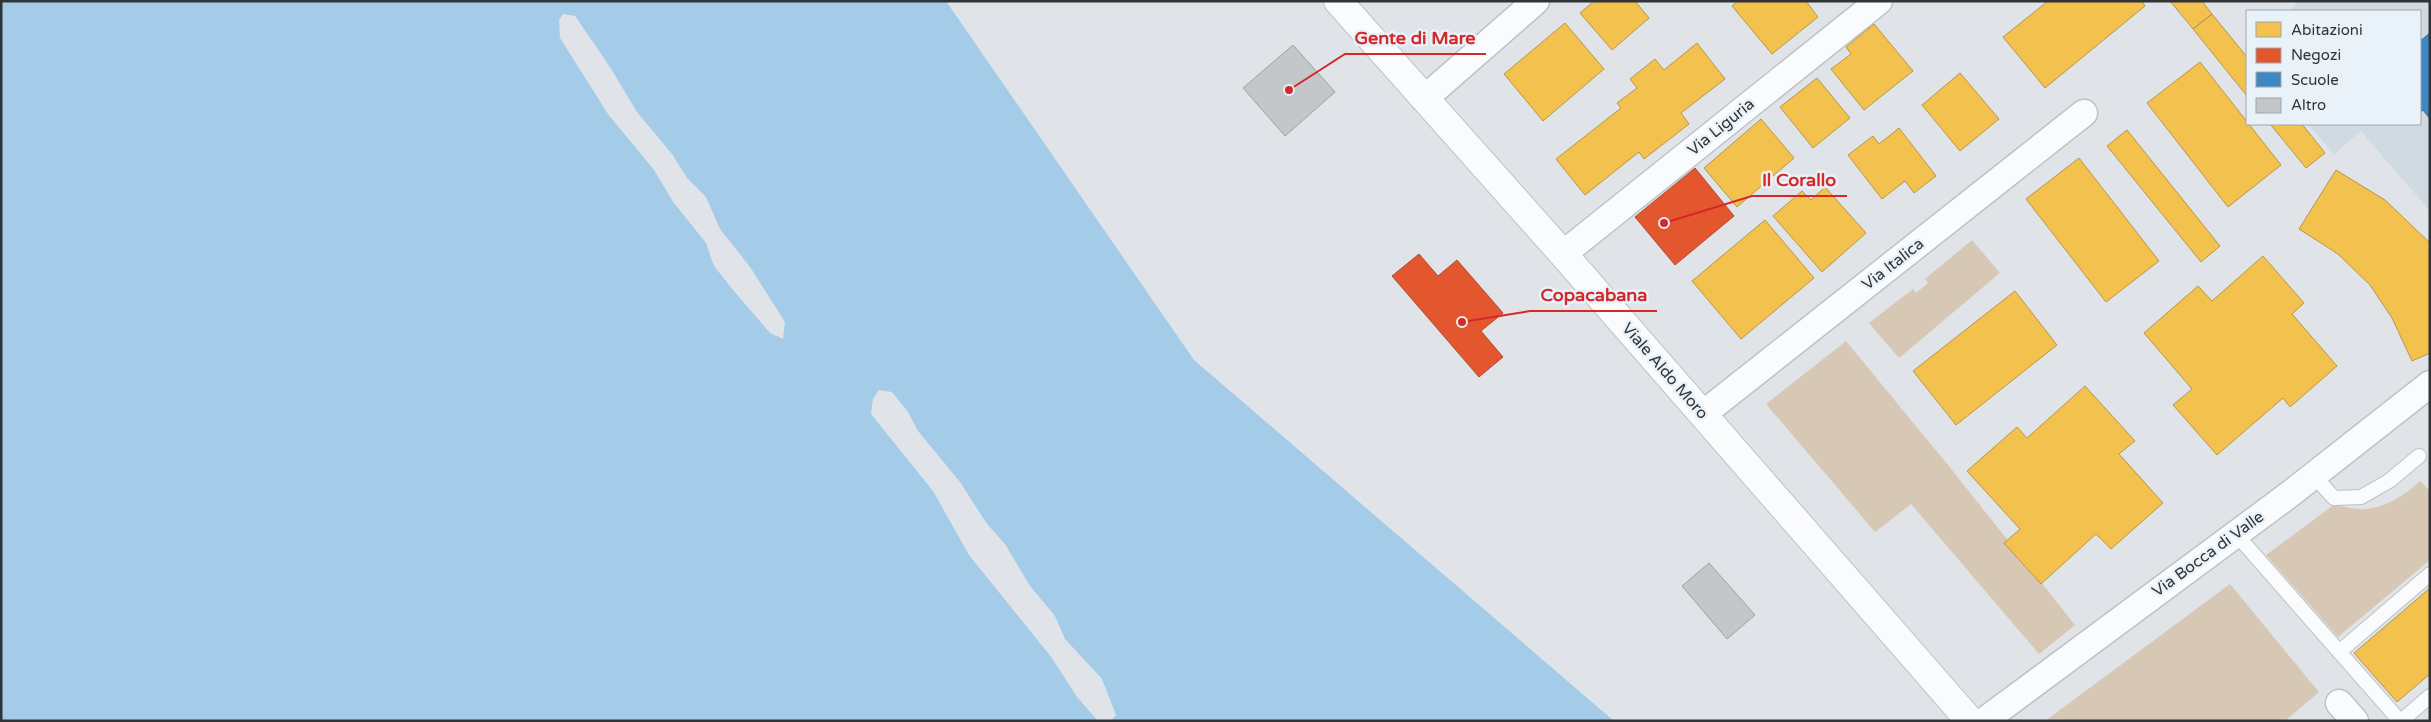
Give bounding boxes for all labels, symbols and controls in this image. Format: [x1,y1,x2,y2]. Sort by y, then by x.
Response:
legend [2246,10,2421,125]
callout: Gente di Mare [1345,21,1486,54]
text: Abitazioni [2291,21,2363,39]
text: Gente di Mare [1354,27,1476,49]
text: Negozi [2291,46,2341,64]
text: Scuole [2291,71,2339,89]
street label: Via Liguria [1684,94,1758,160]
text: Altro [2291,96,2326,114]
callout: Il Corallo [1752,163,1847,196]
text: Il Corallo [1762,169,1836,191]
street label: Via Italica [1858,234,1928,294]
callout: Copacabana [1530,278,1657,311]
text: Copacabana [1541,284,1647,306]
street label: Viale Aldo Moro [1618,319,1712,423]
street label: Via Bocca di Valle [2148,507,2268,601]

